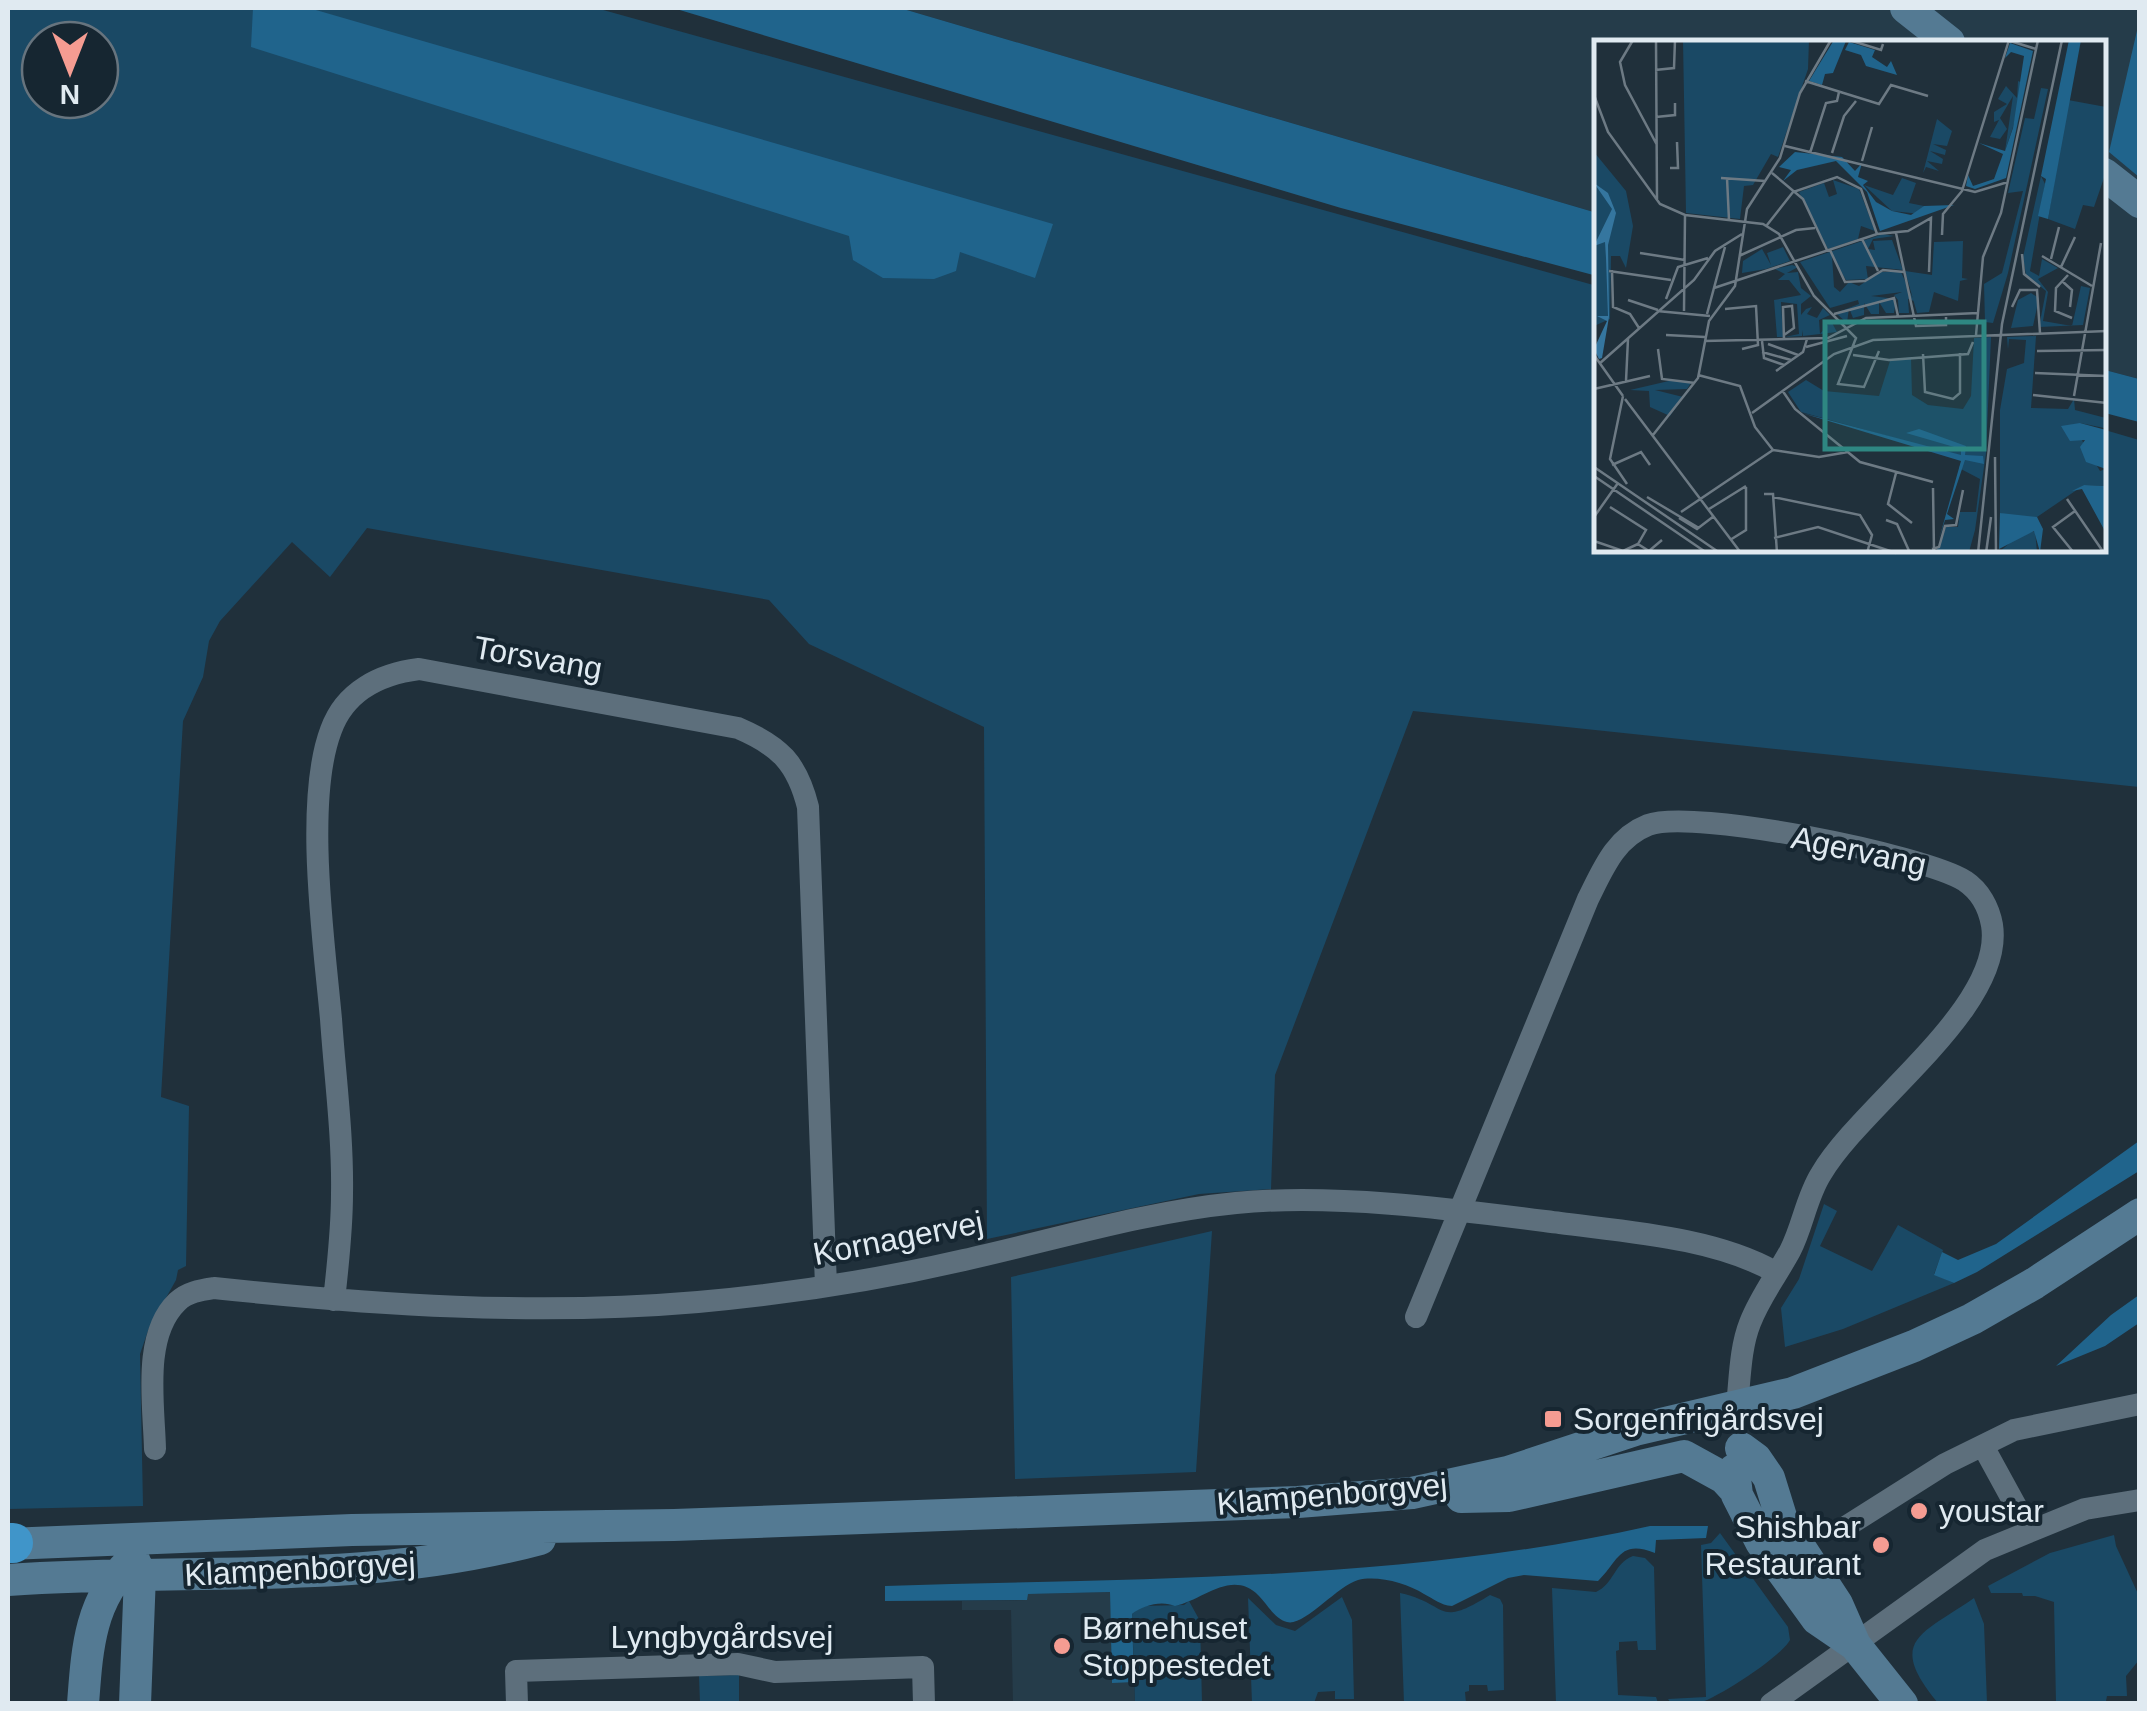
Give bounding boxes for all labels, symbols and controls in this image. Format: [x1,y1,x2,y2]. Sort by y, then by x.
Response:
north arrow [20,20,120,120]
inset map [1594,40,2107,552]
text: N [60,79,80,110]
street label: Torsvang [471,629,605,687]
street label: Agervang [1788,819,1930,883]
street label: Kornagervej [810,1204,986,1272]
place label: Sorgenfrigårdsvej [1573,1401,1824,1437]
marker: Sorgenfrigårdsvej [1542,1408,1564,1430]
street label: Klampenborgvej [1215,1466,1449,1522]
place label: youstar [1939,1493,2044,1529]
marker: youstar [1908,1500,1930,1522]
place label: Shishbar Restaurant [1704,1509,1861,1582]
marker: Shishbar Restaurant [1870,1534,1892,1556]
street label: Klampenborgvej [184,1545,416,1593]
place label: Børnehuset Stoppestedet [1082,1610,1271,1683]
street label: Lyngbygårdsvej [611,1619,833,1655]
marker: Børnehuset Stoppestedet [1051,1635,1073,1657]

